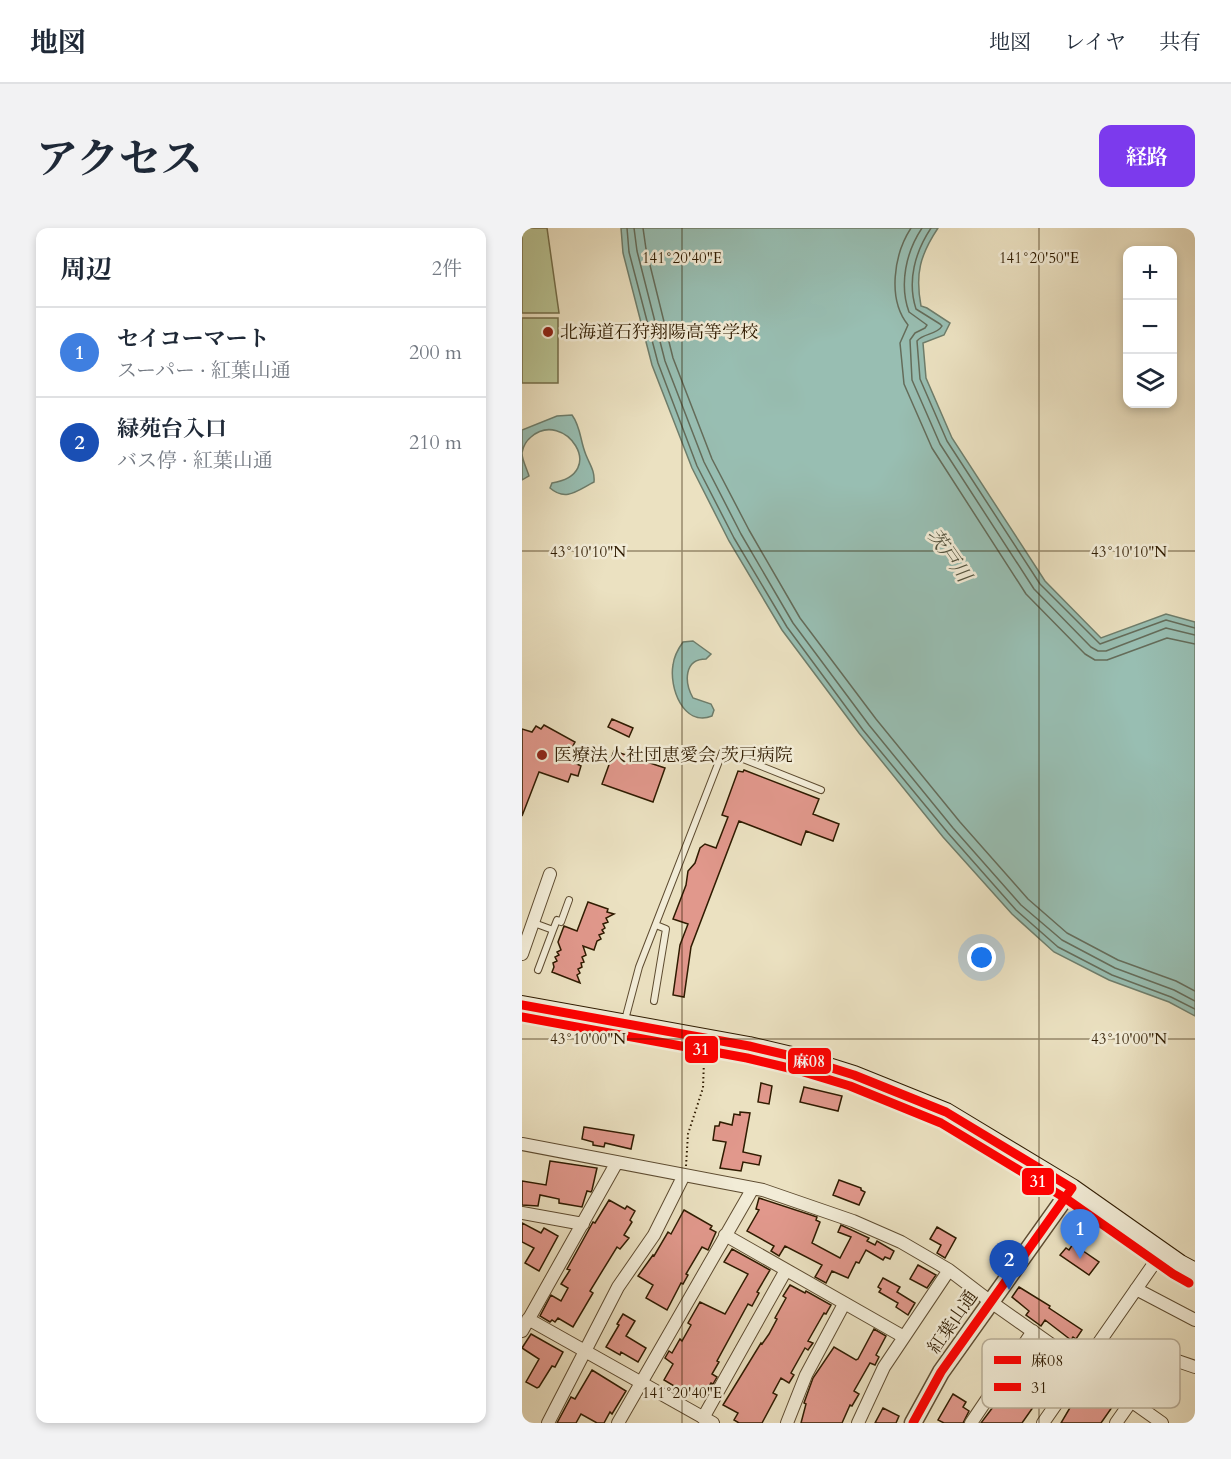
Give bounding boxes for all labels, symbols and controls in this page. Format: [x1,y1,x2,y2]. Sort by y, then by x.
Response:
text: 地図 [30,24,86,62]
text: 地図 [989,28,1031,57]
text: レイヤ [1064,28,1126,57]
text: 共有 [1159,28,1201,57]
button: 経路 [1099,125,1195,187]
text: アクセス [36,131,203,188]
map controls [1123,246,1177,408]
button: + [1123,246,1177,300]
text: 141°20'40"E [642,248,722,268]
text: 141°20'50"E [999,248,1079,268]
text: 周辺 [60,252,112,287]
text: 2件 [432,255,462,282]
button: − [1123,300,1177,354]
place label: 北海道石狩翔陽高等学校 [560,320,758,345]
text: セイコーマート [117,324,269,354]
marker: 北海道石狩翔陽高等学校 [541,325,555,339]
text: 1 [74,339,85,366]
text: 200 m [409,339,462,366]
button: layers [1123,354,1177,408]
text: スーパー · 紅葉山通 [117,357,291,384]
text: 緑苑台入口 [117,414,227,444]
text: 2 [74,429,85,456]
text: 210 m [409,429,462,456]
text: バス停 · 紅葉山通 [117,447,273,474]
water label: 茨戸川 [921,523,978,589]
text: 43°10'10"N [550,542,626,562]
text: 43°10'10"N [1091,542,1167,562]
place label: 医療法人社団恵愛会 茨戸病院 [554,743,793,768]
marker: 医療法人社団恵愛会 茨戸病院 [535,748,549,762]
your location [967,943,996,972]
text: 43°10'00"N [550,1029,626,1049]
text: 43°10'00"N [1091,1029,1167,1049]
line badge: 31 [684,1035,719,1064]
text: 31 [693,1039,709,1061]
line badge: 麻08 [787,1047,832,1075]
text: 麻08 [793,1051,825,1073]
line badge: 31 [1021,1167,1055,1196]
text: 31 [1030,1171,1046,1193]
pin: 1 [1060,1210,1100,1259]
pin: 2 [990,1240,1028,1290]
street label: 紅葉山通 [922,1285,984,1359]
legend [982,1339,1180,1408]
text: 麻08 [1031,1350,1063,1372]
text: 31 [1031,1377,1047,1399]
text: 141°20'40"E [642,1383,722,1403]

